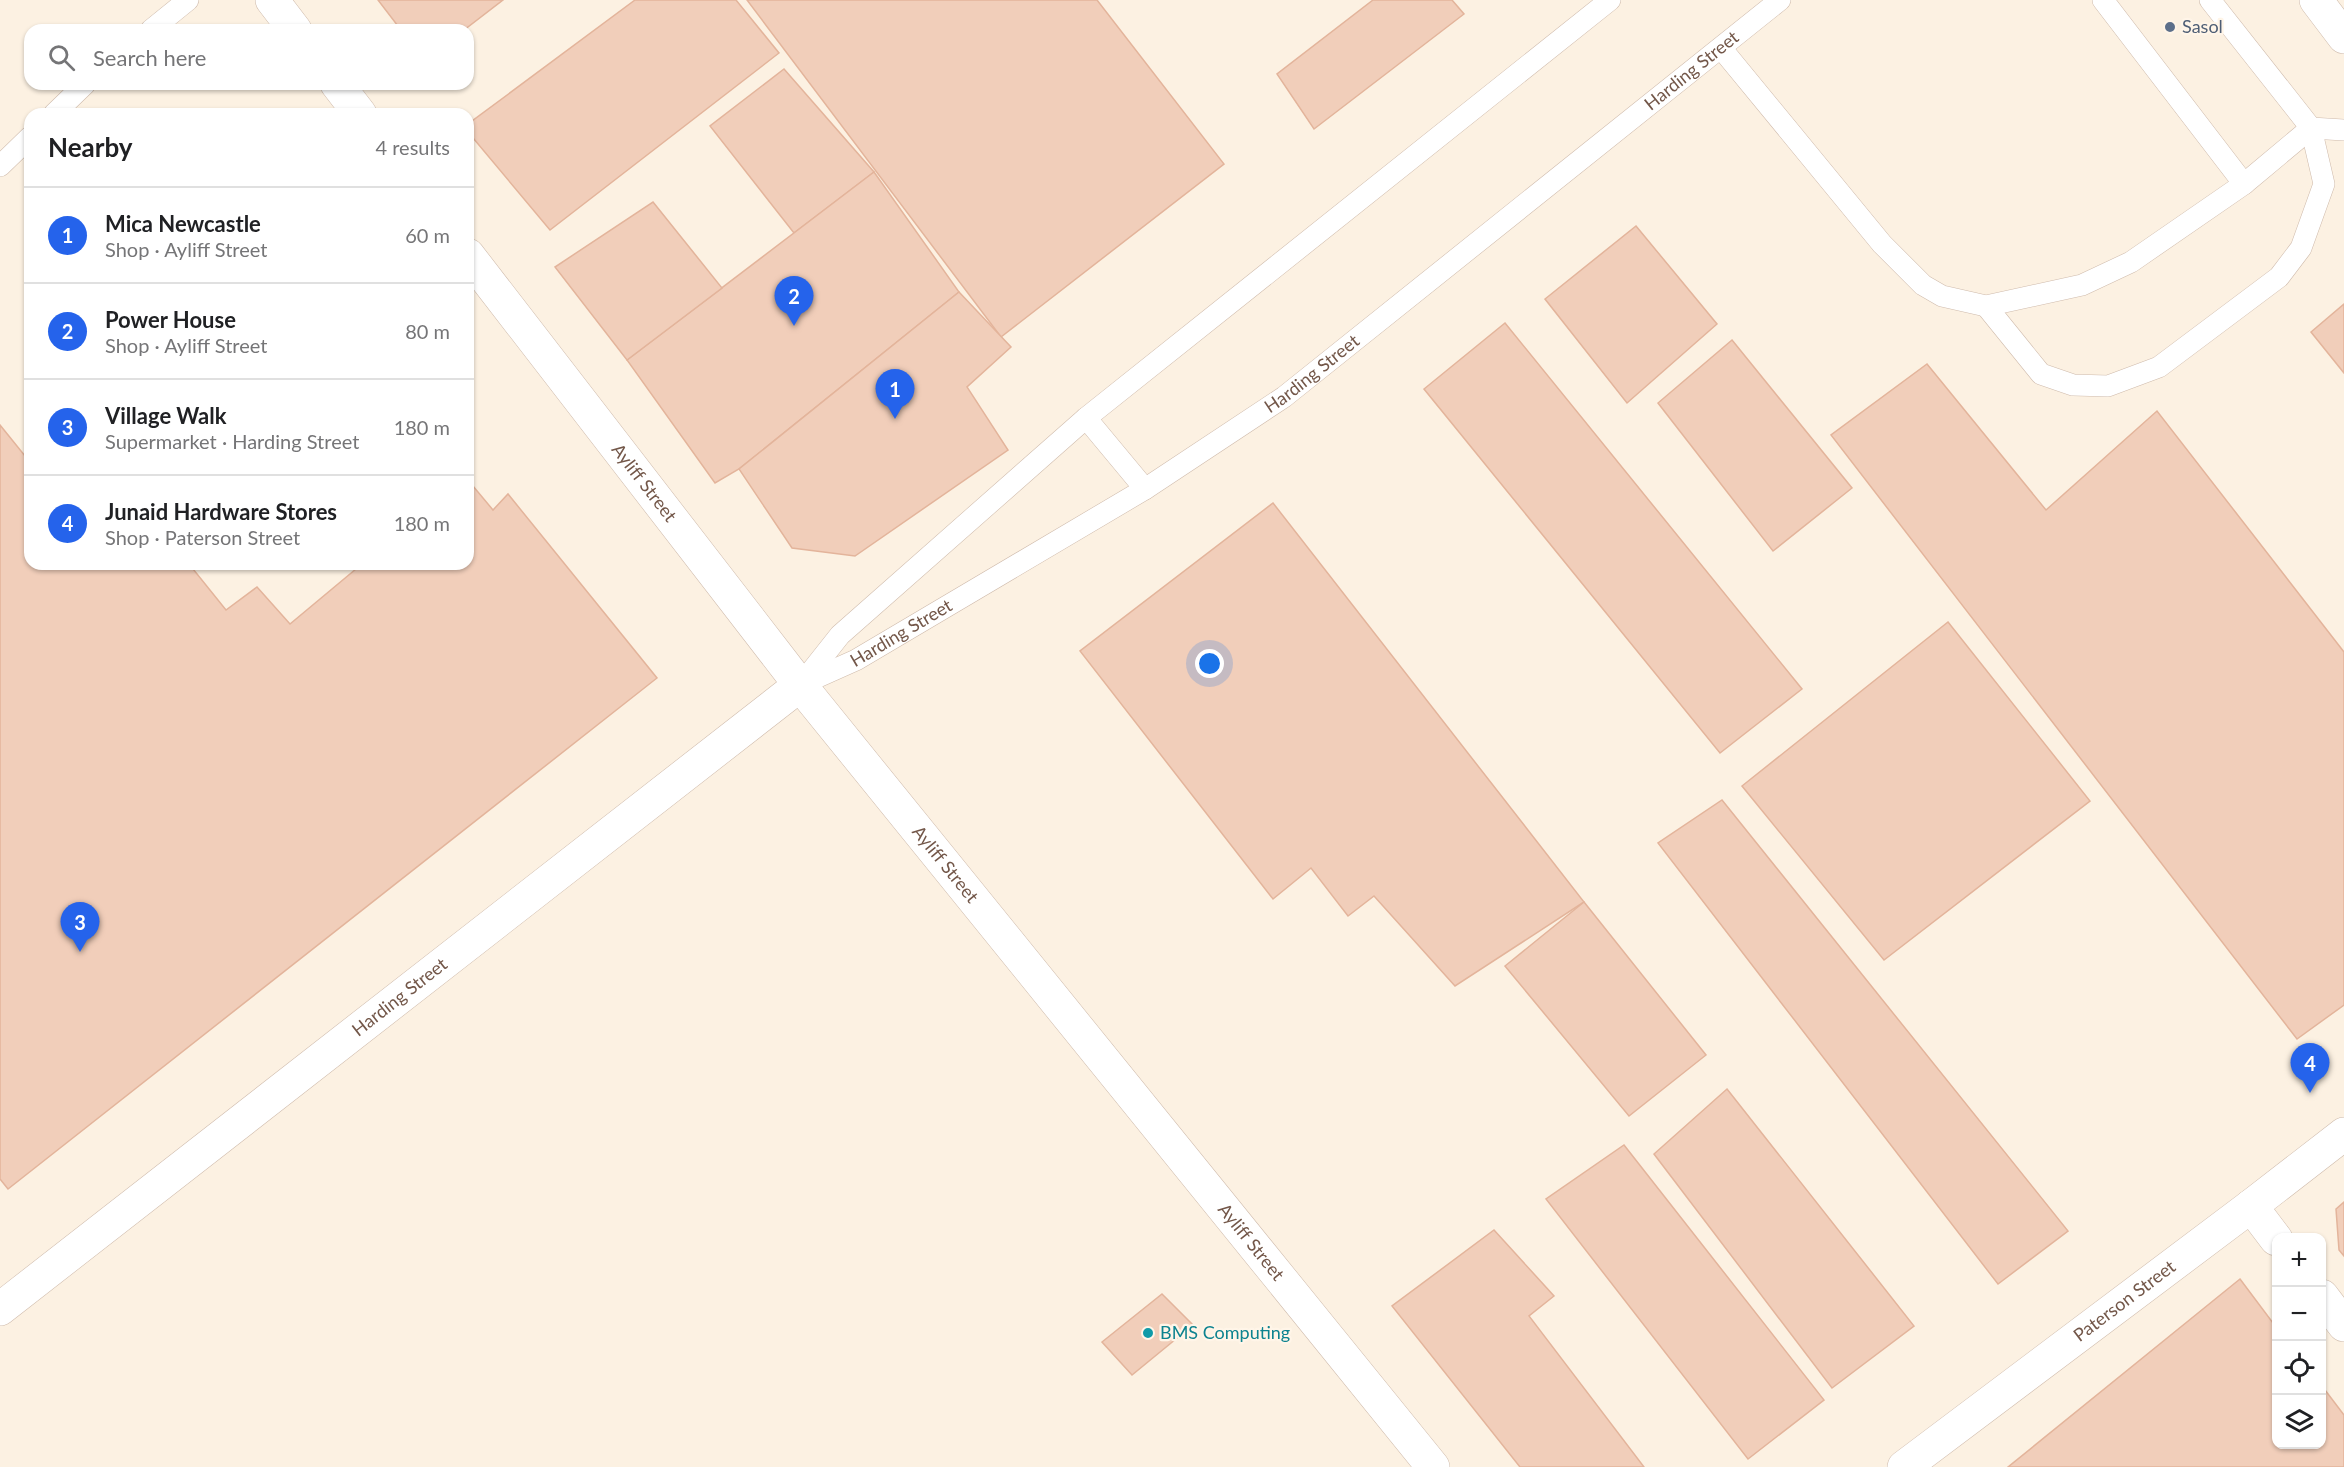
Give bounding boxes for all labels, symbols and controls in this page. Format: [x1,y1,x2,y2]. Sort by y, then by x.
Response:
place label: Sasol [2182,15,2223,37]
marker: Sasol [2163,20,2177,34]
search box [24,24,474,90]
street label: Harding Street [1639,25,1743,114]
icon: search [45,41,78,74]
text: Search here [93,44,206,71]
text: Nearby [48,131,133,163]
text: 4 results [375,135,450,159]
text: Mica Newcastle [105,210,261,237]
text: 1 [62,223,73,247]
text: 60 m [405,223,450,247]
text: Shop · Ayliff Street [105,237,267,261]
pin: 2 [774,276,814,326]
text: Power House [105,306,236,333]
text: 2 [62,319,73,343]
text: 80 m [405,319,450,343]
street label: Harding Street [1260,329,1364,417]
text: Shop · Ayliff Street [105,333,267,357]
pin: 1 [876,370,914,419]
text: Village Walk [105,402,227,429]
text: 3 [62,415,73,439]
text: 180 m [394,415,450,439]
text: Supermarket · Harding Street [105,429,359,453]
street label: Ayliff Street [608,439,682,526]
text: Junaid Hardware Stores [105,498,337,525]
text: 4 [62,511,73,535]
text: 180 m [394,511,450,535]
text: Shop · Paterson Street [105,525,300,549]
street label: Harding Street [846,593,956,671]
your location [1195,649,1224,678]
street label: Ayliff Street [908,821,984,907]
pin: 3 [60,902,100,952]
street label: Harding Street [347,952,452,1040]
pin: 4 [2290,1044,2330,1093]
street label: Ayliff Street [1214,1198,1290,1285]
map controls [2272,1233,2326,1449]
button: + [2272,1233,2326,1287]
street label: Paterson Street [2069,1255,2180,1346]
button: − [2272,1287,2326,1341]
place label: BMS Computing [1160,1321,1290,1343]
marker: BMS Computing [1141,1326,1155,1340]
button: locate [2272,1341,2326,1395]
button: layers [2272,1395,2326,1449]

